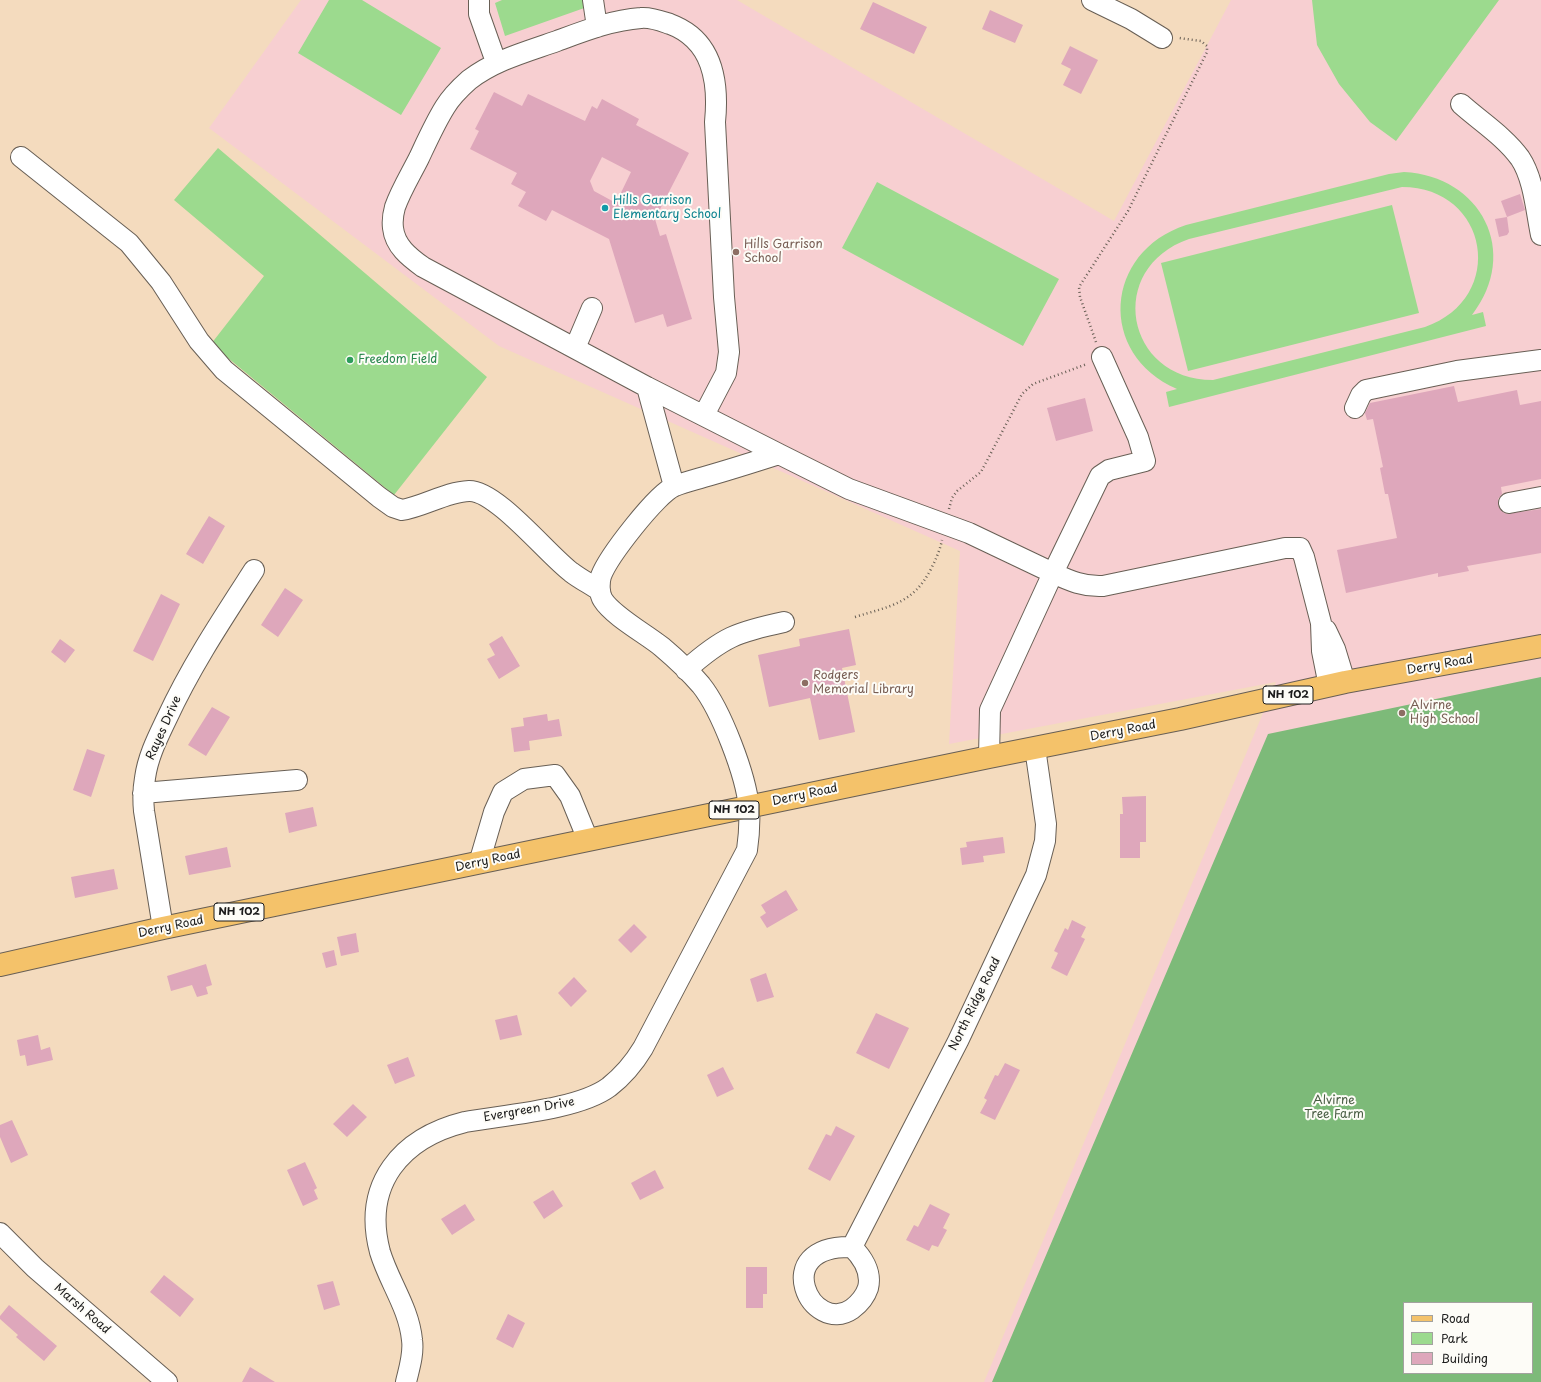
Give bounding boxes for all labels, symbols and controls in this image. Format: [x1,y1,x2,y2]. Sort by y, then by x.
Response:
place label: Hills Garrison Elementary School [613,194,721,222]
marker: Hills Garrison Elementary School [600,203,610,213]
place label: Hills Garrison School [744,238,823,266]
marker: Hills Garrison School [731,247,741,257]
place label: Freedom Field [358,353,437,367]
marker: Freedom Field [345,355,355,365]
street label: Derry Road [1406,652,1474,678]
place label: Rodgers Memorial Library [813,669,914,697]
marker: Rodgers Memorial Library [800,678,810,688]
road number: NH 102 [1263,686,1313,704]
street label: Rayes Drive [143,694,185,762]
place label: Alvirne High School [1410,699,1478,727]
marker: Alvirne High School [1397,708,1407,718]
street label: Derry Road [1089,718,1157,744]
street label: Derry Road [771,781,839,809]
road number: NH 102 [709,801,759,819]
street label: Derry Road [454,847,522,875]
road number: NH 102 [214,903,264,921]
street label: Derry Road [137,913,205,941]
street label: North Ridge Road [946,955,1004,1053]
park label: Alvirne Tree Farm [1304,1094,1364,1122]
street label: Evergreen Drive [482,1095,576,1125]
street label: Marsh Road [51,1281,113,1337]
legend [1403,1302,1533,1374]
text: Road [1441,1309,1470,1327]
text: Park [1441,1329,1468,1347]
text: Building [1441,1349,1488,1367]

